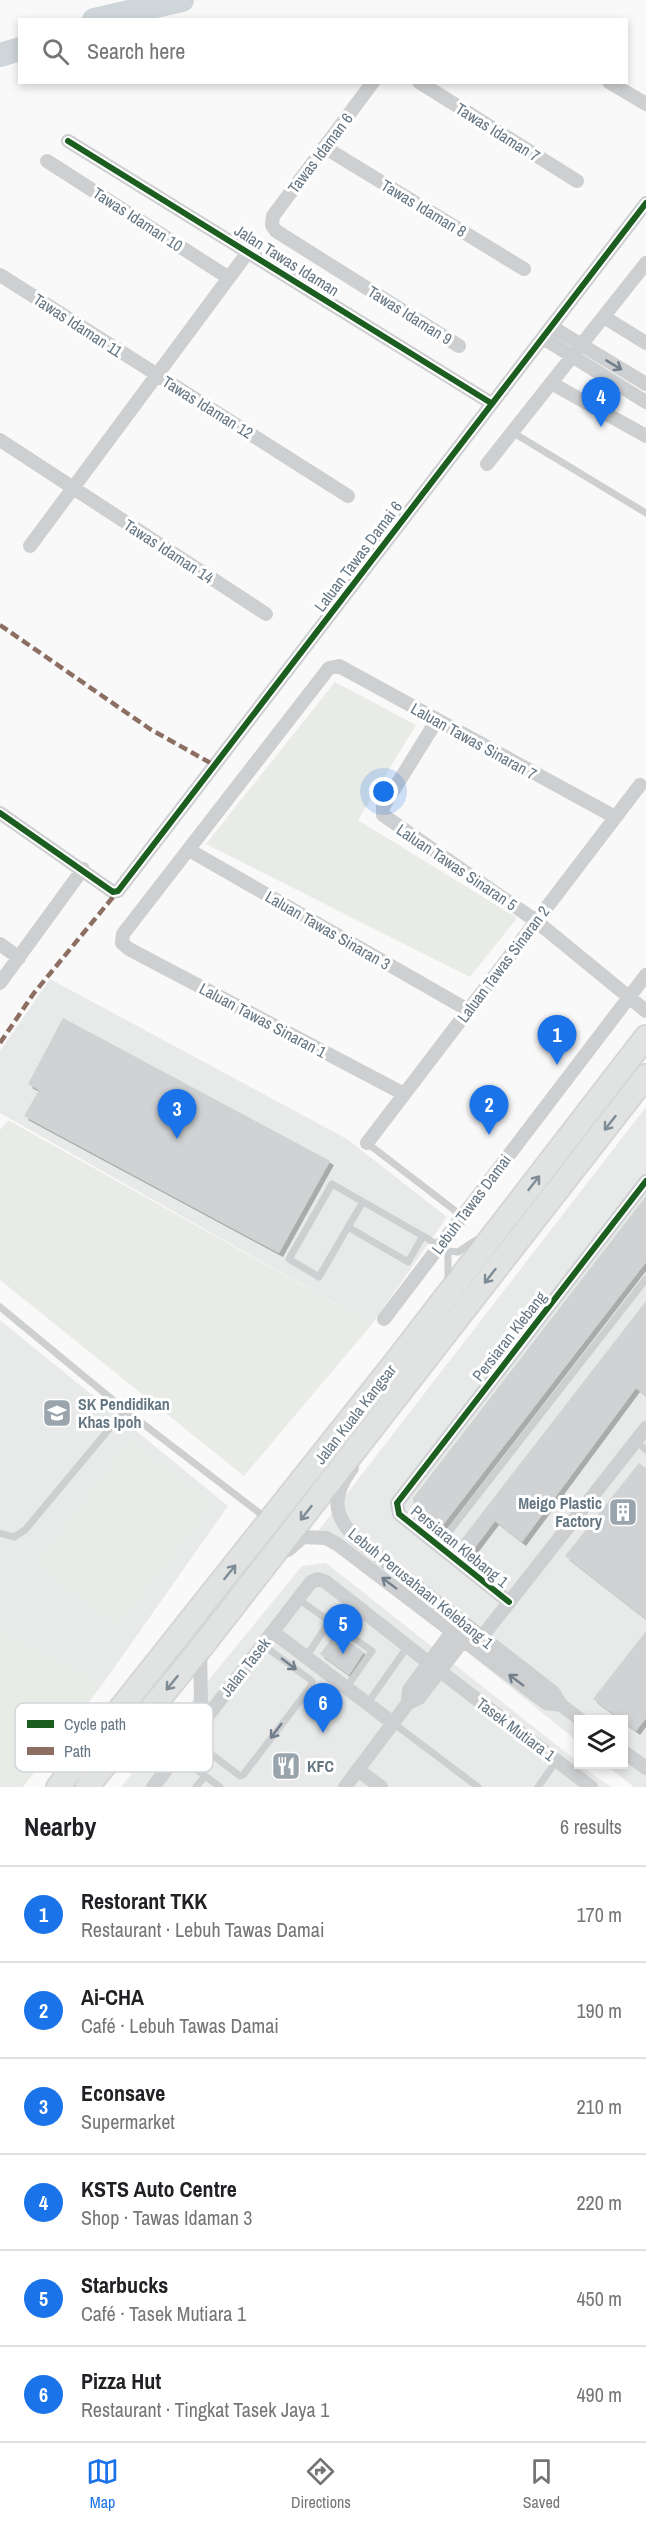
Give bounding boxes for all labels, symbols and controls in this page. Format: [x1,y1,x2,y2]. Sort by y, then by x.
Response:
search box [18,18,628,84]
icon: search [39,35,72,68]
text: Search here [87,36,185,66]
street label: Tawas Idaman 7 [452,97,544,167]
street label: Tawas Idaman 6 [282,108,358,198]
street label: Tawas Idaman 8 [377,174,471,242]
street label: Tawas Idaman 10 [89,182,187,256]
street label: Jalan Tawas Idaman [230,219,344,301]
street label: Tawas Idaman 9 [364,280,456,350]
street label: Tawas Idaman 11 [29,288,127,362]
one-way arrow [605,359,622,371]
street label: Tawas Idaman 12 [158,370,258,444]
pin: 4 [582,378,620,427]
street label: Laluan Tawas Damai 6 [309,496,407,616]
street label: Tawas Idaman 14 [120,514,218,588]
street label: Laluan Tawas Sinaran 7 [407,697,541,785]
your location [369,777,398,806]
street label: Laluan Tawas Sinaran 5 [392,819,522,915]
street label: Laluan Tawas Sinaran 3 [262,885,394,975]
street label: Laluan Tawas Sinaran 2 [452,901,554,1027]
street label: Laluan Tawas Sinaran 1 [196,977,331,1063]
pin: 1 [538,1016,576,1065]
pin: 2 [470,1086,508,1135]
pin: 3 [158,1090,196,1139]
one-way arrow [603,1114,616,1130]
street label: Lebuh Tawas Damai [426,1150,516,1258]
one-way arrow [527,1175,540,1191]
one-way arrow [483,1268,496,1284]
street label: Persiaran Klebang [467,1286,552,1386]
street label: Jalan Kuala Kangsar [309,1359,401,1468]
place label: SK Pendidikan Khas Ipoh [78,1393,170,1433]
school or university icon: SK Pendidikan Khas Ipoh [41,1397,73,1429]
place label: Meigo Plastic Factory [518,1492,603,1532]
building icon: Meigo Plastic Factory [607,1496,639,1528]
street label: Persiaran Klebang 1 [407,1500,514,1593]
one-way arrow [299,1505,312,1521]
street label: Lebuh Perusahaan Kelebang 1 [344,1523,499,1654]
one-way arrow [223,1564,236,1580]
one-way arrow [381,1577,397,1590]
pin: 5 [324,1604,362,1654]
street label: Jalan Tasek [215,1633,275,1701]
one-way arrow [280,1658,296,1670]
one-way arrow [508,1674,524,1686]
one-way arrow [166,1675,179,1691]
pin: 6 [304,1684,342,1733]
street label: Tasek Mutiara 1 [472,1692,561,1766]
legend [15,1703,213,1772]
text: Cycle path [64,1713,126,1735]
map controls [574,1715,628,1769]
button: layers [574,1715,628,1769]
one-way arrow [270,1723,283,1739]
text: Path [64,1740,91,1762]
restaurant icon: KFC [270,1750,302,1782]
place label: KFC [307,1755,334,1777]
text: Nearby [24,1809,96,1844]
text: 6 results [560,1813,622,1840]
text: Restorant TKK [81,1886,207,1916]
text: 1 [39,1901,48,1928]
text: 170 m [576,1901,622,1928]
text: Restaurant · Lebuh Tawas Damai [81,1916,324,1943]
text: Ai-CHA [81,1982,144,2012]
text: 2 [39,1997,48,2024]
text: 190 m [576,1997,622,2024]
text: Café · Lebuh Tawas Damai [81,2012,279,2039]
text: Econsave [81,2078,165,2108]
text: 3 [39,2093,48,2120]
text: 210 m [576,2093,622,2120]
text: Supermarket [81,2108,175,2135]
text: KSTS Auto Centre [81,2174,237,2204]
text: 4 [39,2189,48,2216]
text: 220 m [576,2189,622,2216]
text: Shop · Tawas Idaman 3 [81,2204,252,2231]
text: Starbucks [81,2270,168,2300]
text: 5 [39,2285,48,2312]
text: 450 m [576,2285,622,2312]
text: Café · Tasek Mutiara 1 [81,2300,246,2327]
text: Pizza Hut [81,2366,161,2396]
text: 6 [39,2381,48,2408]
text: 490 m [576,2381,622,2408]
text: Restaurant · Tingkat Tasek Jaya 1 [81,2396,329,2423]
tab: Map [86,2455,119,2513]
tab: Directions [291,2455,351,2513]
tab: Saved [523,2455,560,2513]

